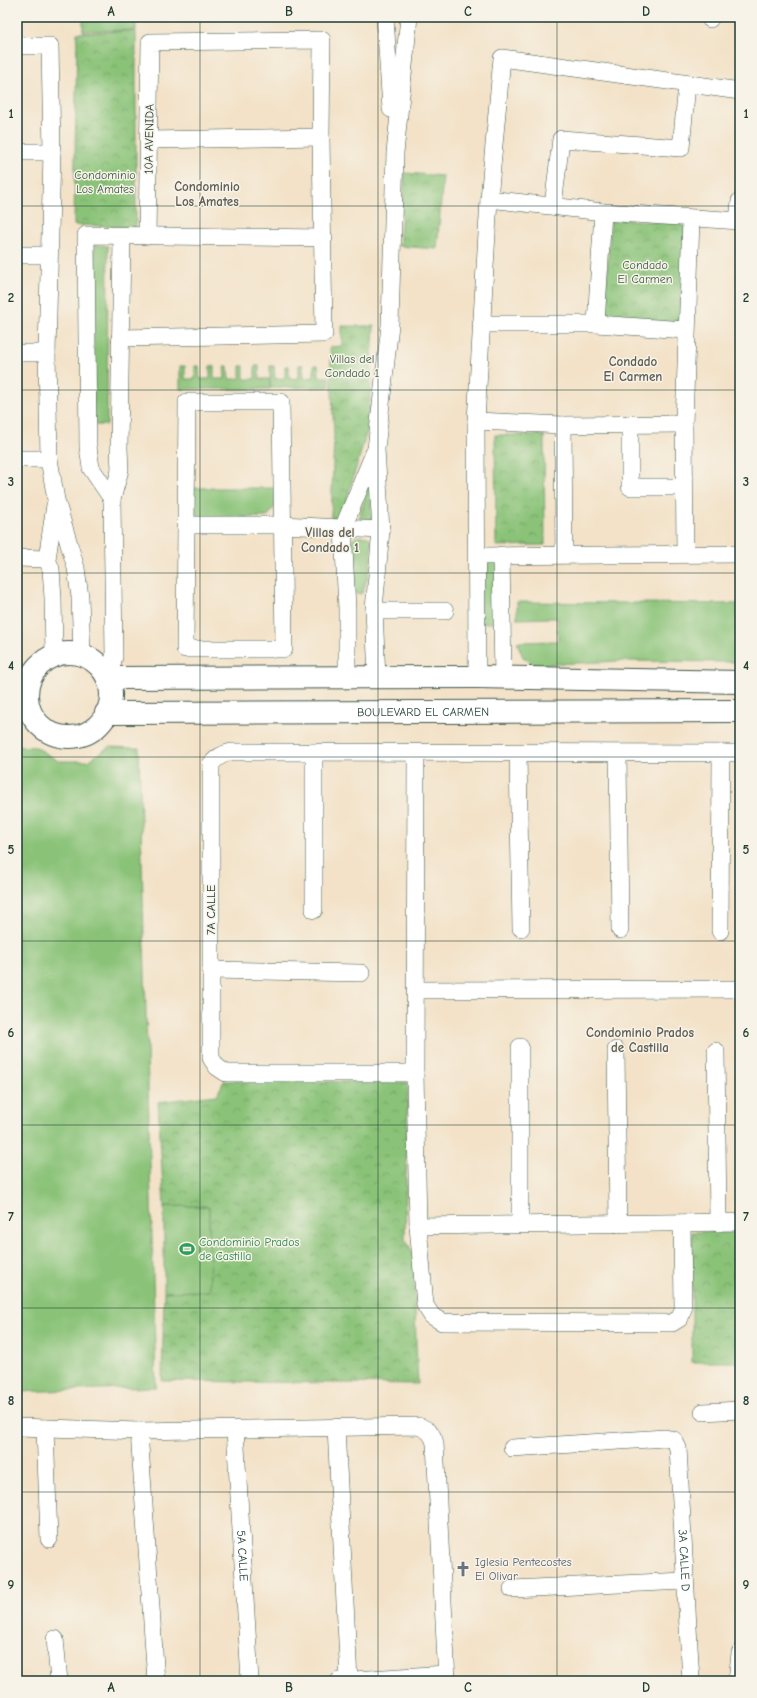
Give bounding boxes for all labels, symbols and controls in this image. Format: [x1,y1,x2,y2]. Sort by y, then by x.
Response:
text: A [107,4,115,19]
text: B [285,4,293,19]
text: C [464,4,472,19]
text: D [642,4,650,19]
street label: 10A AVENIDA [141,104,157,174]
text: 1 [8,106,14,121]
text: 1 [743,106,749,121]
park label: Condominio Los Amates [74,168,136,196]
district label: Condominio Los Amates [174,179,240,209]
park label: Condado El Carmen [618,258,672,286]
text: 2 [8,290,14,305]
text: 2 [743,290,749,305]
park label: Villas del Condado 1 [325,352,379,380]
district label: Condado El Carmen [604,354,662,384]
text: 3 [8,474,14,489]
text: 3 [743,474,749,489]
district label: Villas del Condado 1 [301,525,359,555]
text: 4 [8,658,14,673]
text: 4 [743,658,749,673]
street label: BOULEVARD EL CARMEN [357,705,489,719]
text: 5 [8,842,15,857]
text: 5 [743,842,750,857]
street label: 7A CALLE [204,885,218,935]
text: 6 [8,1025,15,1040]
district label: Condominio Prados de Castilla [586,1025,694,1055]
text: 6 [743,1025,750,1040]
text: 7 [8,1209,14,1224]
text: 7 [743,1209,749,1224]
place label: Condominio Prados de Castilla [199,1235,300,1263]
sports icon: Condominio Prados de Castilla [178,1240,196,1258]
text: 8 [8,1393,14,1408]
text: 8 [743,1393,749,1408]
street label: 3A CALLE D [676,1529,693,1592]
street label: 5A CALLE [234,1530,251,1582]
place label: Iglesia Pentecostes El Olivar [475,1555,572,1583]
church icon: Iglesia Pentecostes El Olivar [454,1560,472,1578]
text: 9 [8,1577,15,1592]
text: 9 [743,1577,750,1592]
text: A [107,1680,115,1695]
text: B [285,1680,293,1695]
text: C [464,1680,472,1695]
text: D [642,1680,650,1695]

